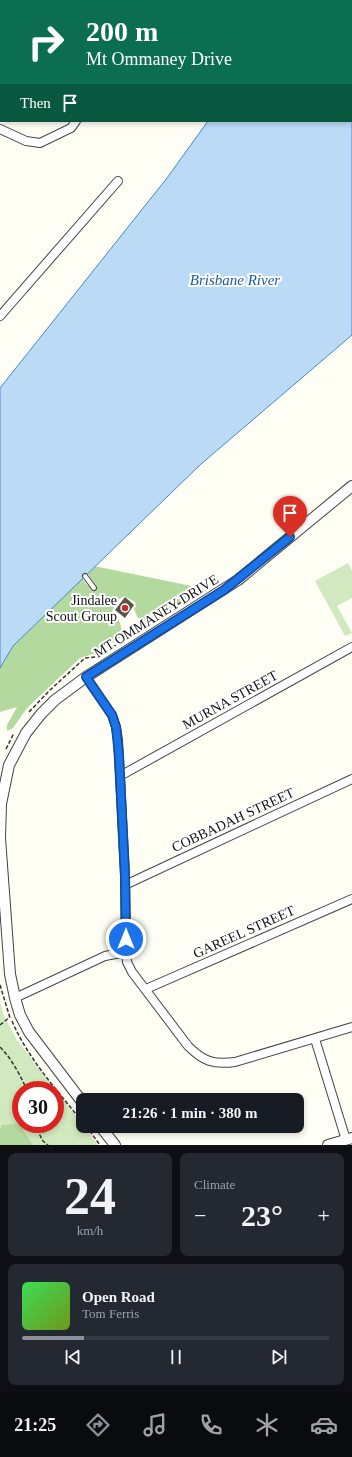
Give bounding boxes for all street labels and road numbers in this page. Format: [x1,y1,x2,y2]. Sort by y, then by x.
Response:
street label: MT OMMANEY DRIVE [91,572,221,660]
street label: MURNA STREET [180,667,280,732]
street label: COBBADAH STREET [169,785,297,855]
street label: GAREEL STREET [191,903,297,961]

